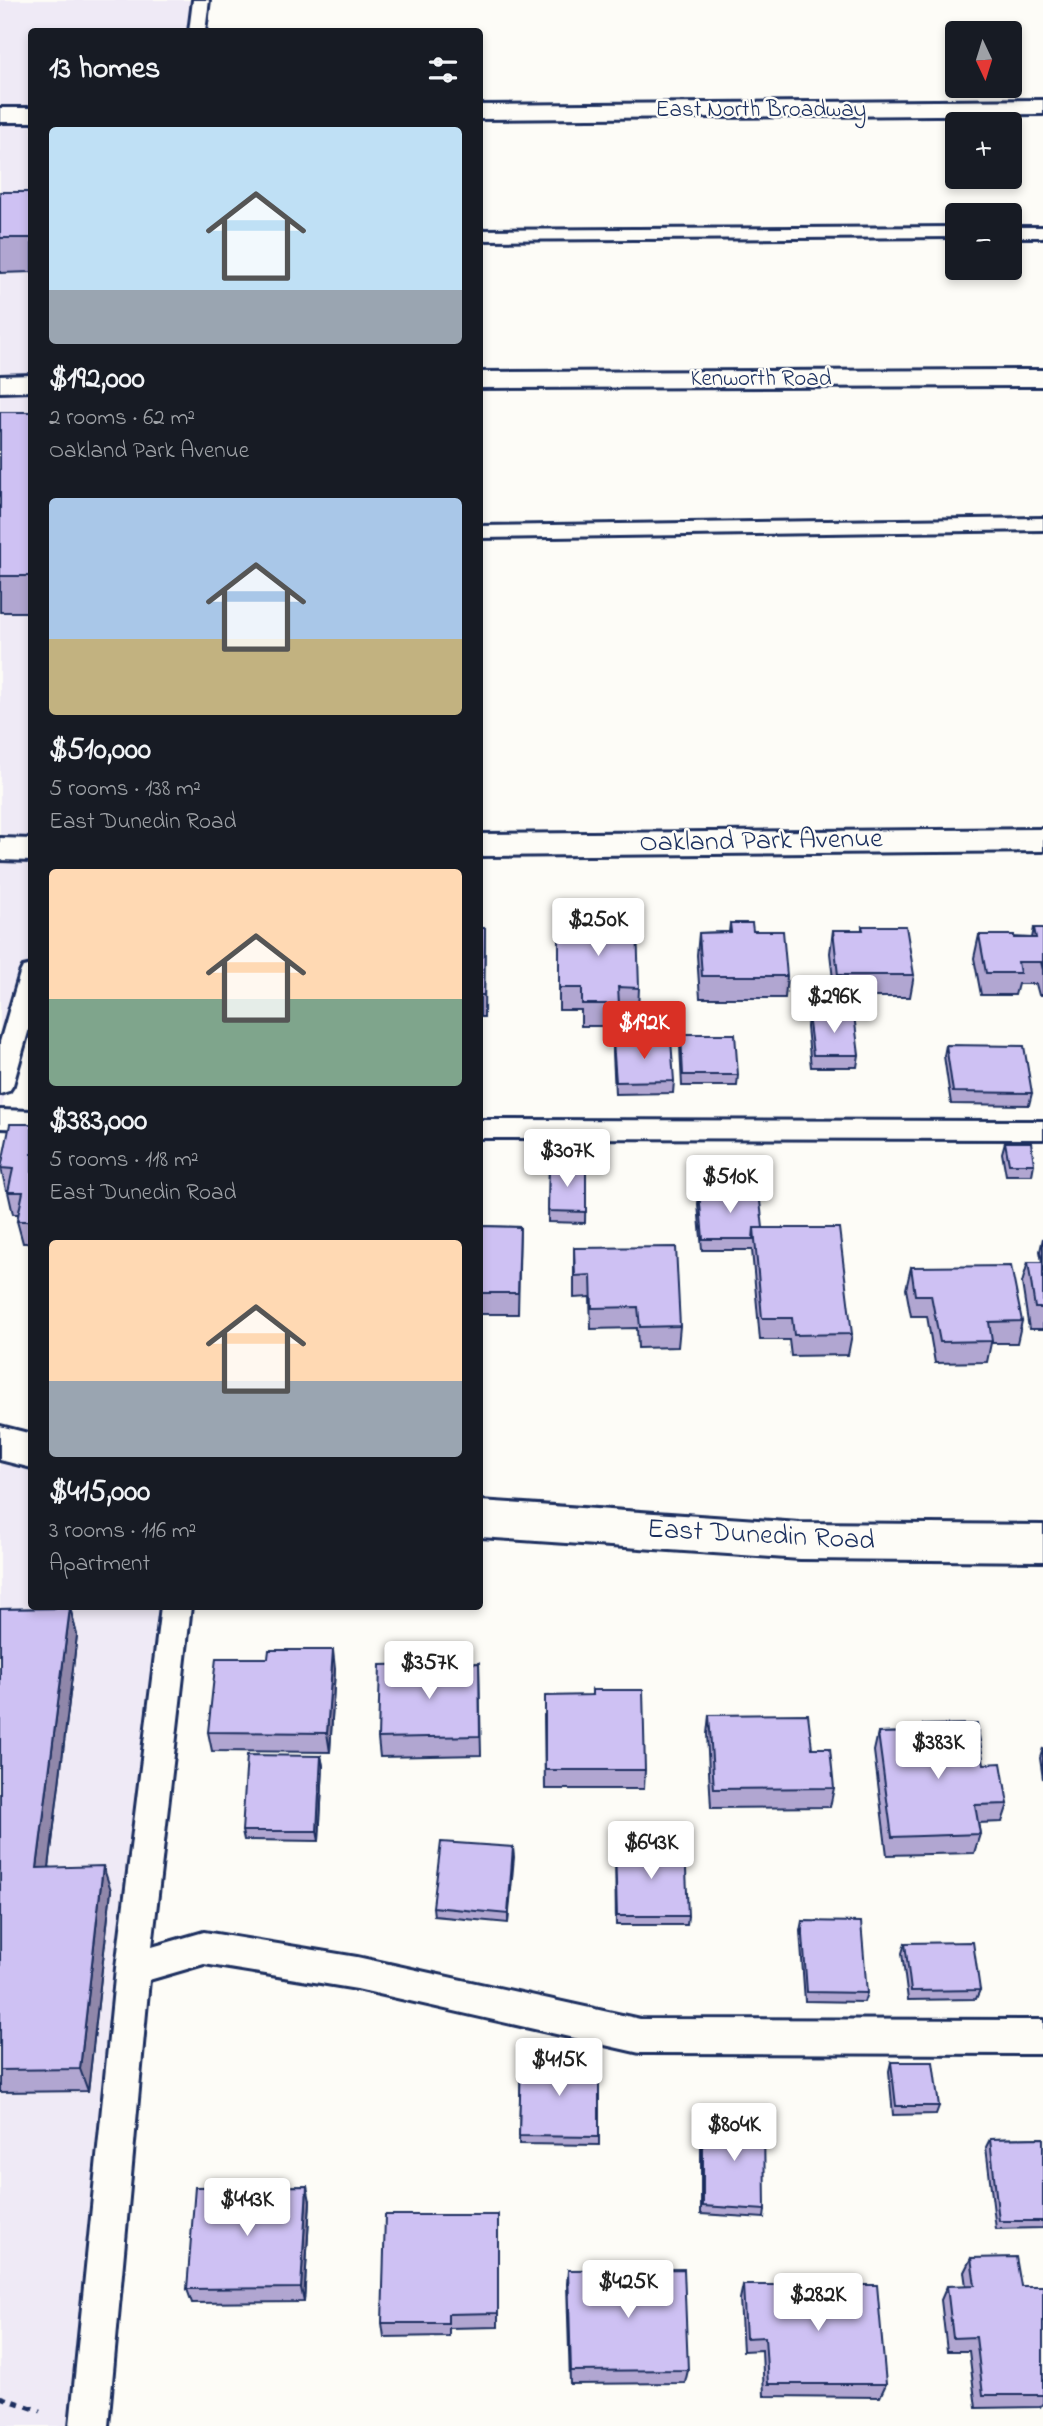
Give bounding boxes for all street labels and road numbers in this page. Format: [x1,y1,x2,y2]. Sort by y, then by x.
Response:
street label: East North Broadway [656,94,866,129]
street label: Kenworth Road [690,363,832,396]
street label: Oakland Park Avenue [639,819,884,865]
street label: East Dunedin Road [646,1510,876,1562]

